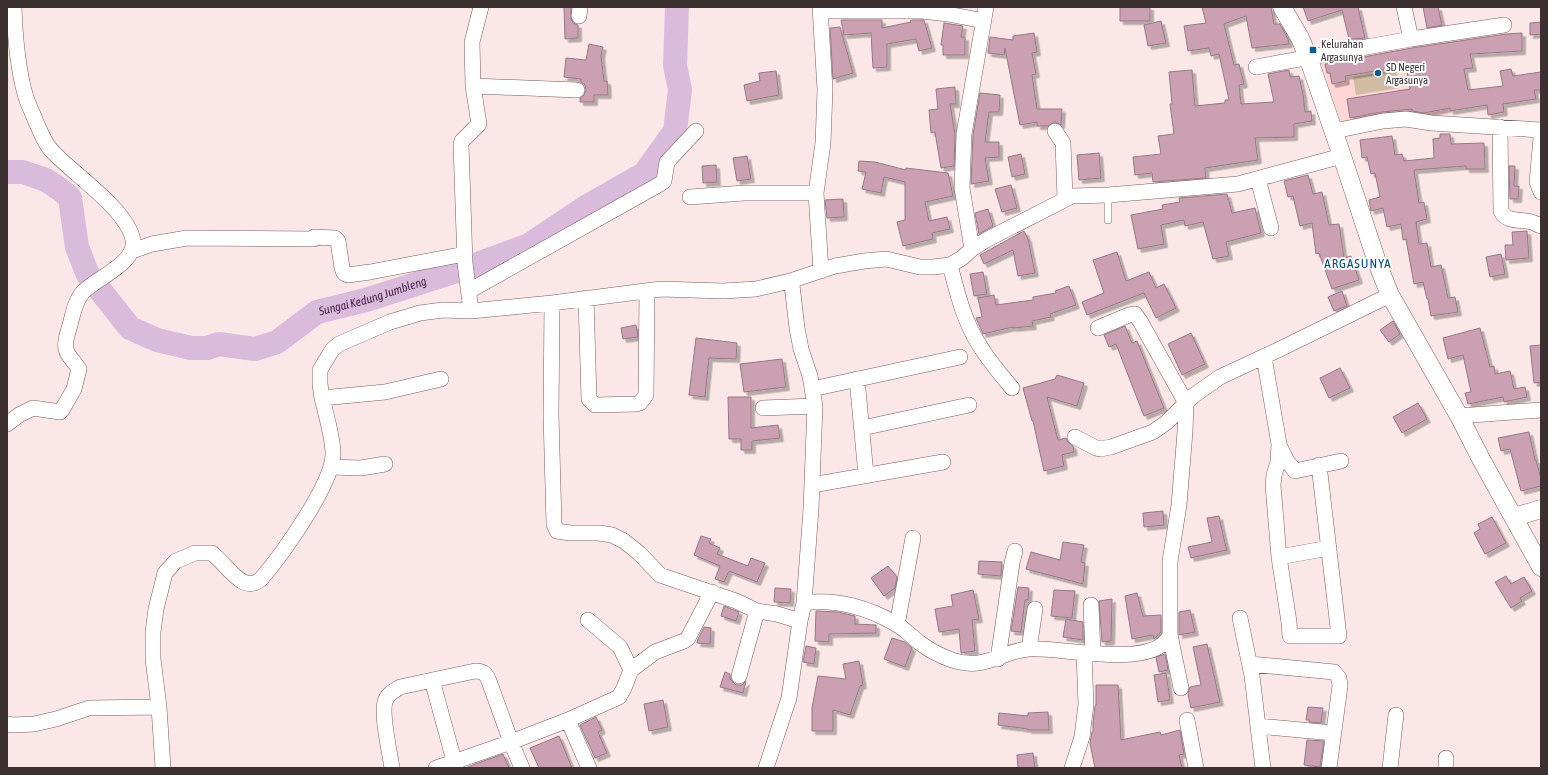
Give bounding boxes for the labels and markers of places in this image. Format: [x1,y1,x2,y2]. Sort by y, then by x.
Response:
place label: Kelurahan Argasunya [1321,38,1363,63]
marker: Kelurahan Argasunya [1308,45,1318,55]
place label: SD Negeri Argasunya [1386,61,1428,86]
marker: SD Negeri Argasunya [1373,68,1383,78]

